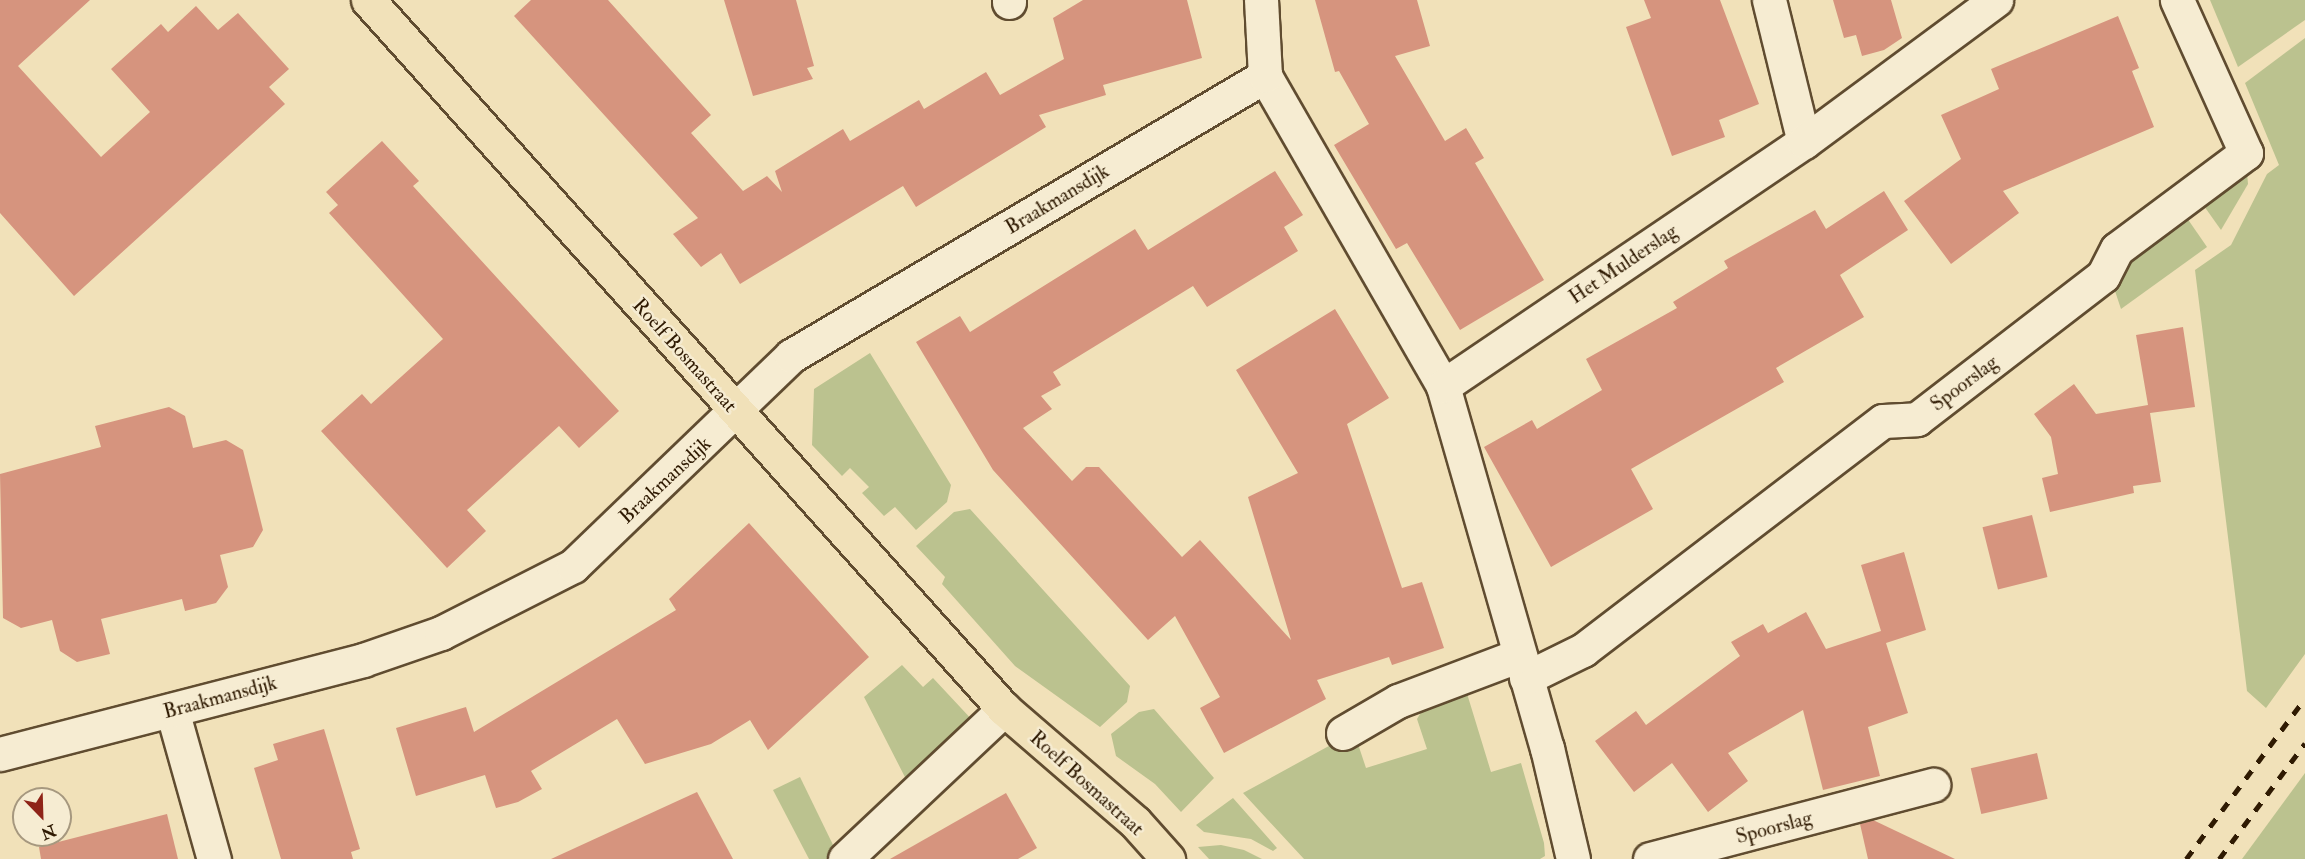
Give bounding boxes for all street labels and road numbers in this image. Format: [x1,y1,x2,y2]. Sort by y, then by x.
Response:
street label: Braakmansdijk [1001,159,1113,239]
street label: Het Mulderslag [1564,219,1682,309]
street label: Roelf Bosmastraat [628,293,742,417]
street label: Spoorslag [1926,350,2002,416]
street label: Braakmansdijk [614,431,716,529]
street label: Braakmansdijk [161,670,279,724]
street label: Roelf Bosmastraat [1025,726,1149,840]
street label: Spoorslag [1733,805,1815,849]

